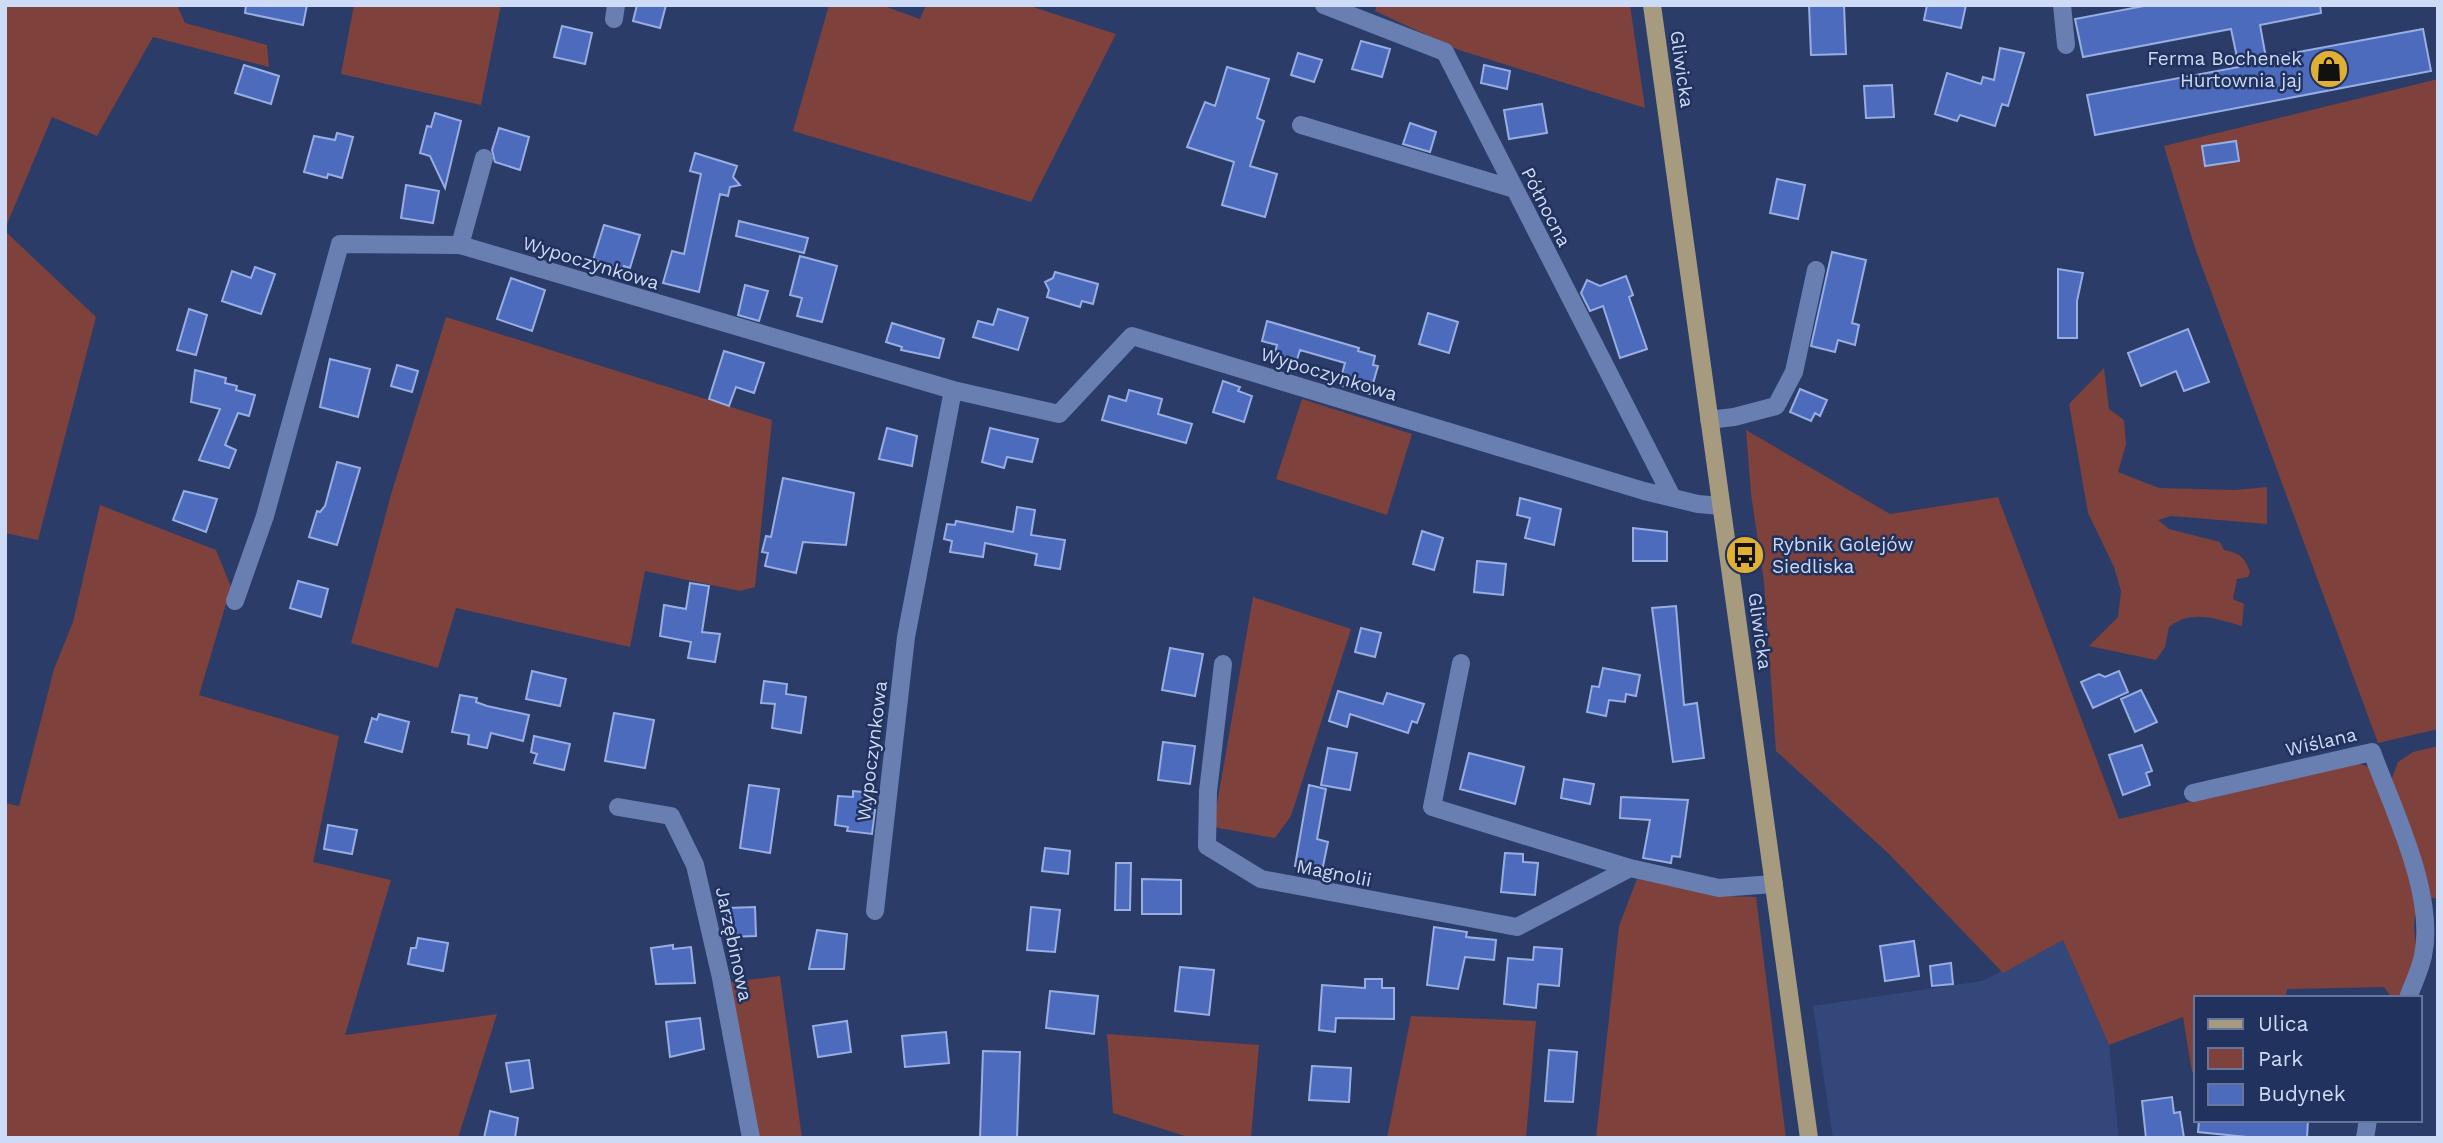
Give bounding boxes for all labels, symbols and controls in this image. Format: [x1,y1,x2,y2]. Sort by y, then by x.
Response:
street label: Gliwicka [1665,29,1699,109]
place label: Ferma Bochenek Hurtownia jaj [2147,47,2302,92]
shop icon: Ferma Bochenek Hurtownia jaj [2308,48,2350,90]
street label: Północna [1516,163,1576,251]
street label: Wypoczynkowa [520,231,662,295]
street label: Wypoczynkowa [1258,342,1400,406]
place label: Rybnik Golejów Siedliska [1772,533,1913,578]
bus stop icon: Rybnik Golejów Siedliska [1724,534,1766,576]
street label: Gliwicka [1743,591,1777,671]
street label: Wypoczynkowa [852,679,892,823]
street label: Wiślana [2283,723,2359,761]
street label: Magnolii [1294,854,1374,892]
street label: Jarzębinowa [711,885,757,1003]
legend [2194,996,2422,1122]
text: Ulica [2258,1011,2309,1036]
text: Park [2258,1046,2303,1071]
text: Budynek [2258,1081,2346,1106]

